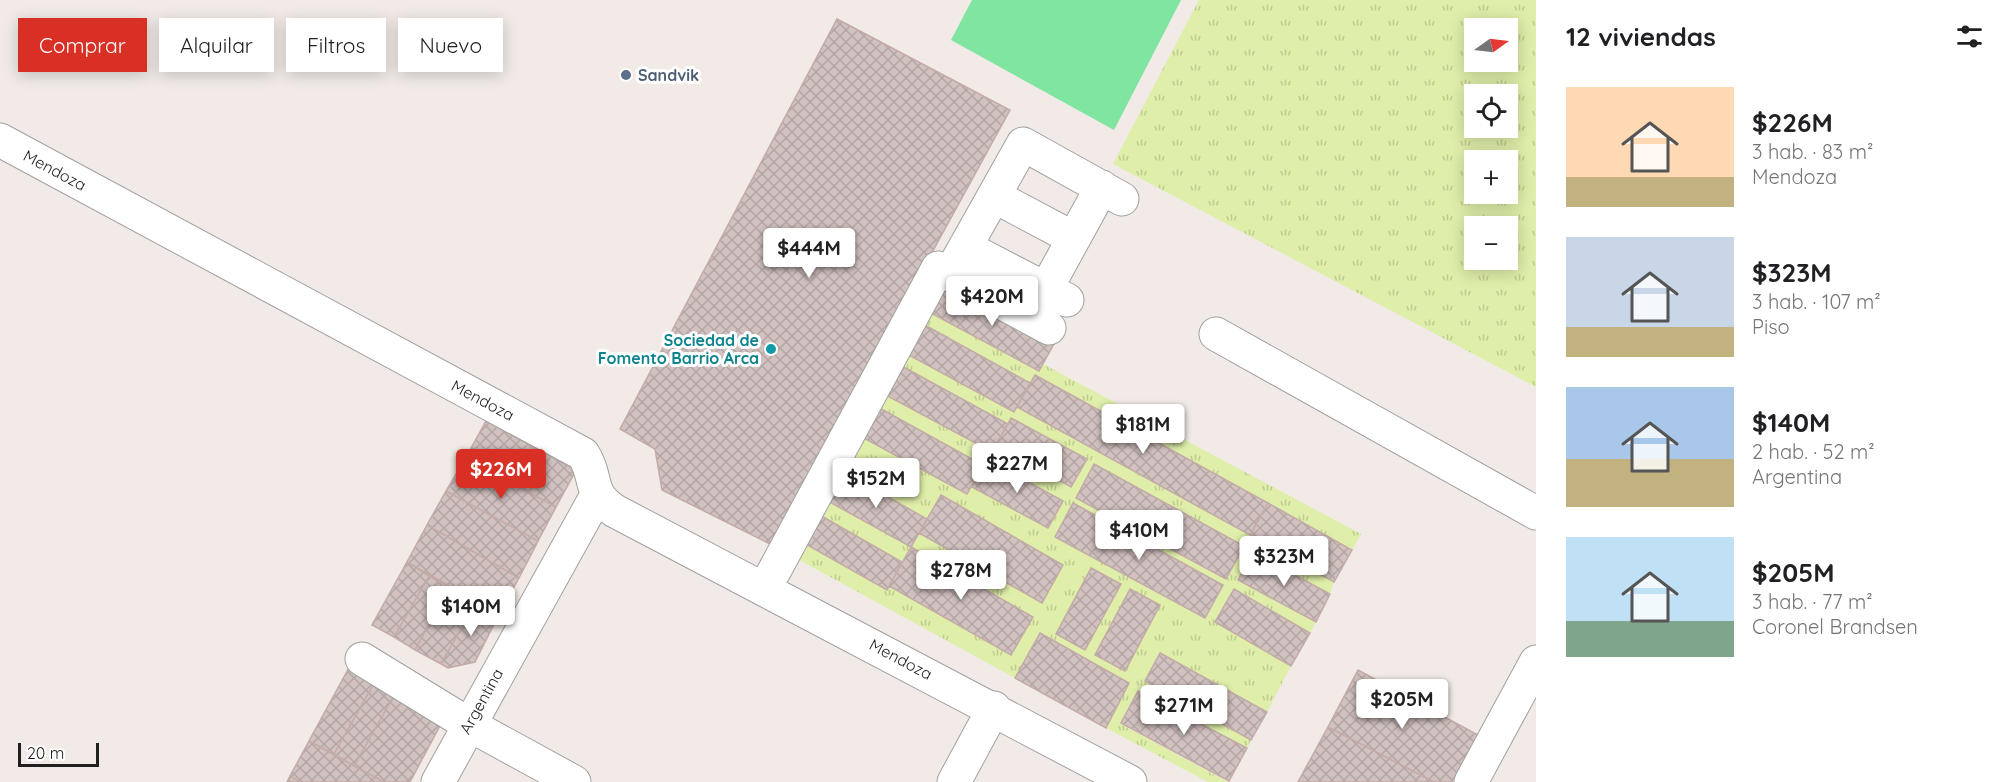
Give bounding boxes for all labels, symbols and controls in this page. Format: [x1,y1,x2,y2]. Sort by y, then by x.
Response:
chip: Comprar [18,18,147,72]
chip: Alquilar [159,18,274,72]
chip: Filtros [286,18,386,72]
chip: Nuevo [398,18,503,72]
north arrow [1464,18,1518,72]
map controls [1464,18,1518,270]
text: 12 viviendas [1566,20,1716,53]
icon: filters [1953,20,1986,53]
place label: Sandvik [638,65,699,85]
marker: Sandvik [619,68,633,82]
button: locate [1464,84,1518,138]
text: $226M [1752,106,1833,139]
icon: home [1614,111,1686,183]
text: 3 hab. · 83 m² [1752,139,1873,164]
street label: Mendoza [20,145,90,195]
button: + [1464,150,1518,204]
text: Mendoza [1752,164,1837,189]
button: − [1464,216,1518,270]
pin: $444M [767,228,851,279]
text: $444M [777,235,841,260]
text: $323M [1752,256,1832,289]
icon: home [1614,261,1686,333]
pin: $420M [950,276,1034,327]
text: $420M [960,283,1024,308]
text: 3 hab. · 107 m² [1752,289,1880,314]
text: Piso [1752,314,1790,339]
place label: Sociedad de Fomento Barrio Arca [598,330,759,368]
marker: Sociedad de Fomento Barrio Arca [764,342,778,356]
street label: Mendoza [448,375,518,425]
pin: $181M [1101,404,1185,455]
text: $140M [1752,406,1830,439]
text: $181M [1116,411,1170,436]
icon: home [1614,411,1686,483]
text: 2 hab. · 52 m² [1752,439,1875,464]
pin: $227M [975,443,1059,494]
pin: $226M [459,449,543,500]
text: $227M [986,450,1048,475]
text: $226M [470,456,532,481]
pin: $152M [834,458,918,509]
text: Argentina [1752,464,1842,489]
text: $152M [847,465,906,490]
pin: $410M [1097,510,1181,561]
text: $410M [1109,517,1169,542]
pin: $323M [1242,536,1326,587]
text: $323M [1253,543,1315,568]
pin: $278M [919,550,1003,601]
text: $205M [1752,556,1835,589]
text: $278M [930,557,992,582]
icon: home [1614,561,1686,633]
pin: $140M [429,586,513,637]
text: 3 hab. · 77 m² [1752,589,1873,614]
text: $140M [441,593,501,618]
text: Coronel Brandsen [1752,614,1918,639]
street label: Mendoza [866,634,936,684]
street label: Argentina [455,665,507,737]
pin: $205M [1360,679,1444,730]
pin: $271M [1142,685,1226,736]
text: $205M [1370,686,1434,711]
text: $271M [1154,692,1214,717]
scale bar [18,740,99,768]
text: 20 m [27,743,64,763]

